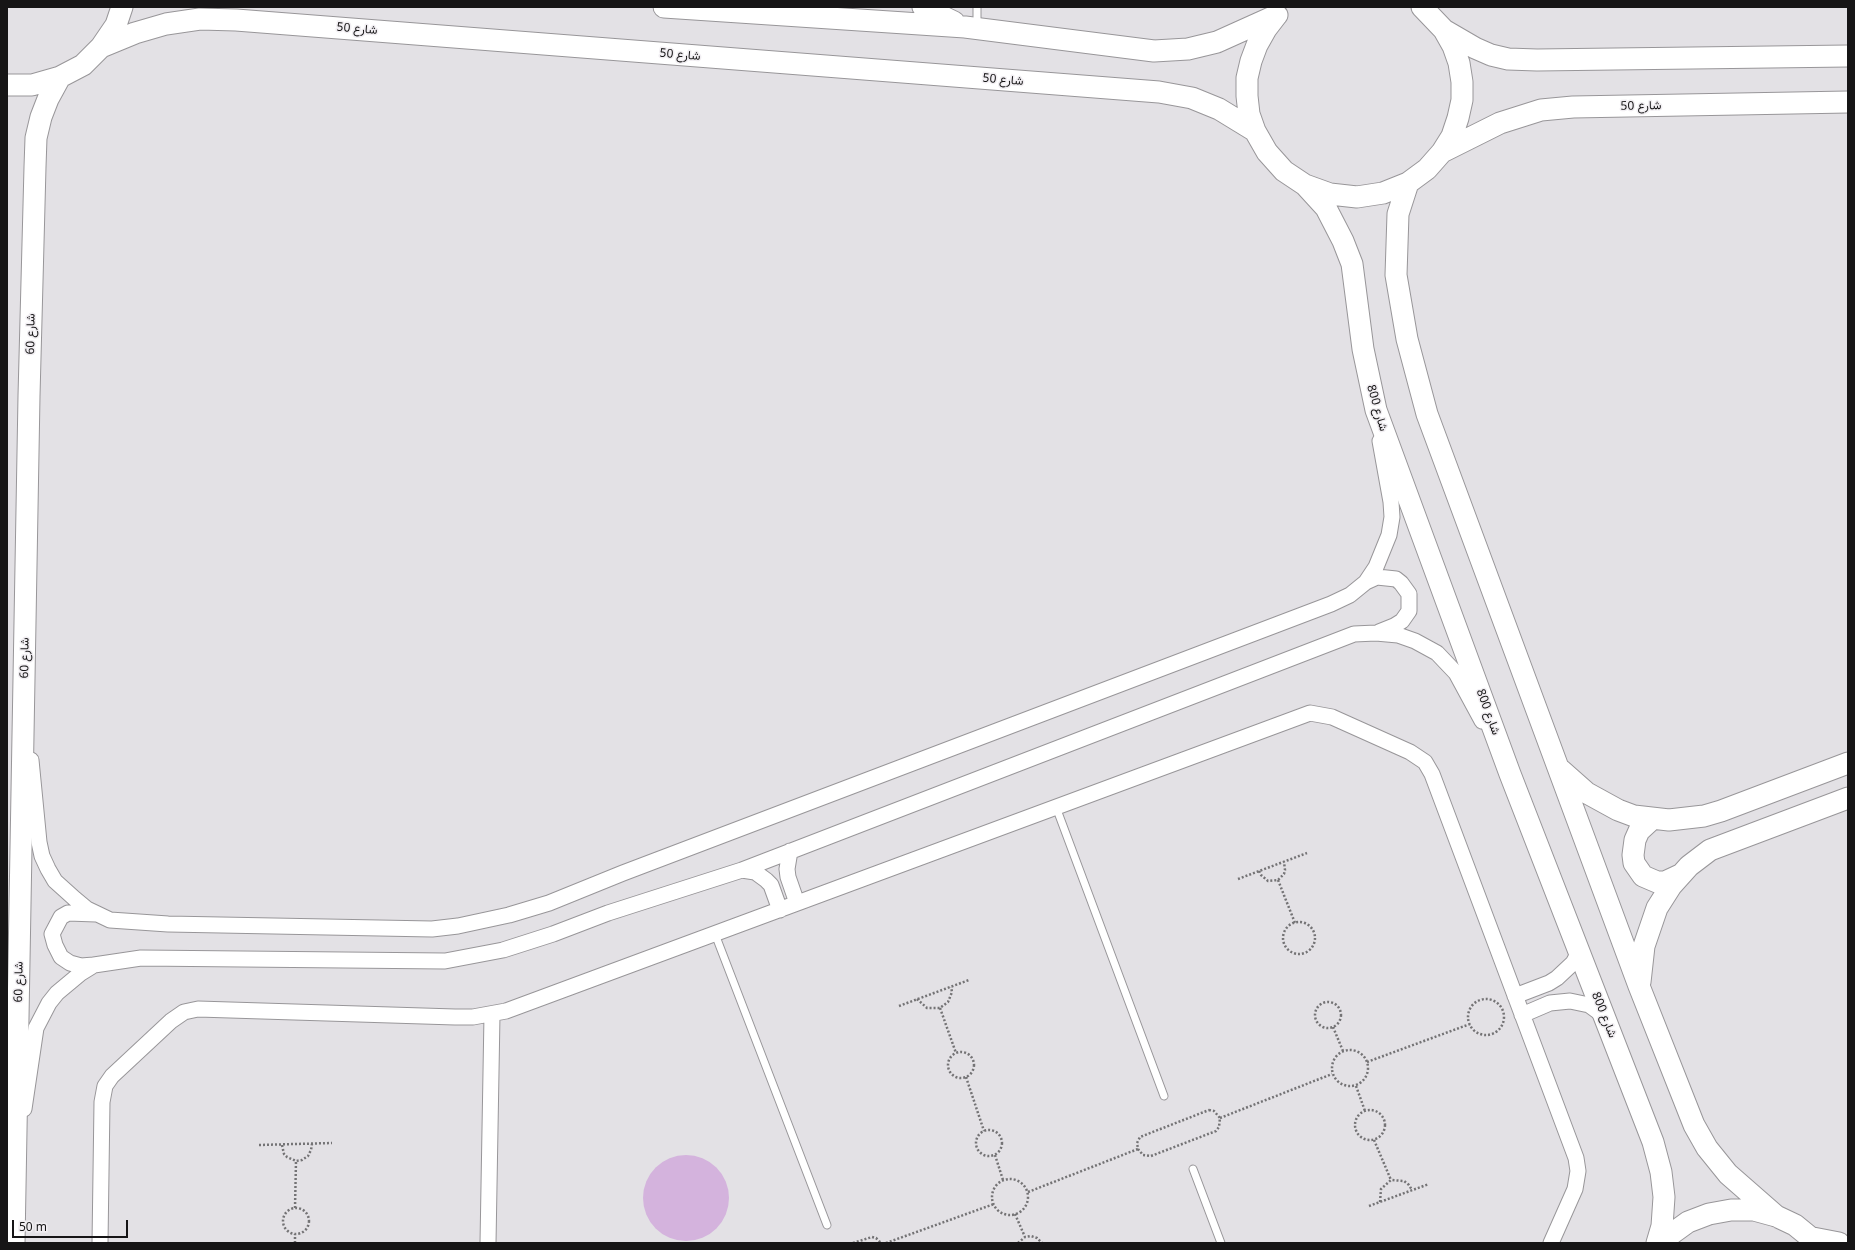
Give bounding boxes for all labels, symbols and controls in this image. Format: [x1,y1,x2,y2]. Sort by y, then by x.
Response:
street label: شارع 50 [336,20,378,38]
street label: شارع 50 [659,46,701,64]
street label: شارع 50 [982,71,1024,89]
street label: شارع 50 [1620,98,1662,114]
street label: شارع 60 [23,313,39,355]
street label: شارع 800 [1363,383,1391,433]
street label: شارع 60 [17,637,33,679]
street label: شارع 800 [1473,687,1503,737]
street label: شارع 60 [11,961,27,1003]
street label: شارع 800 [1588,990,1620,1040]
scale bar [14,1212,130,1238]
text: 50 m [19,1218,47,1235]

